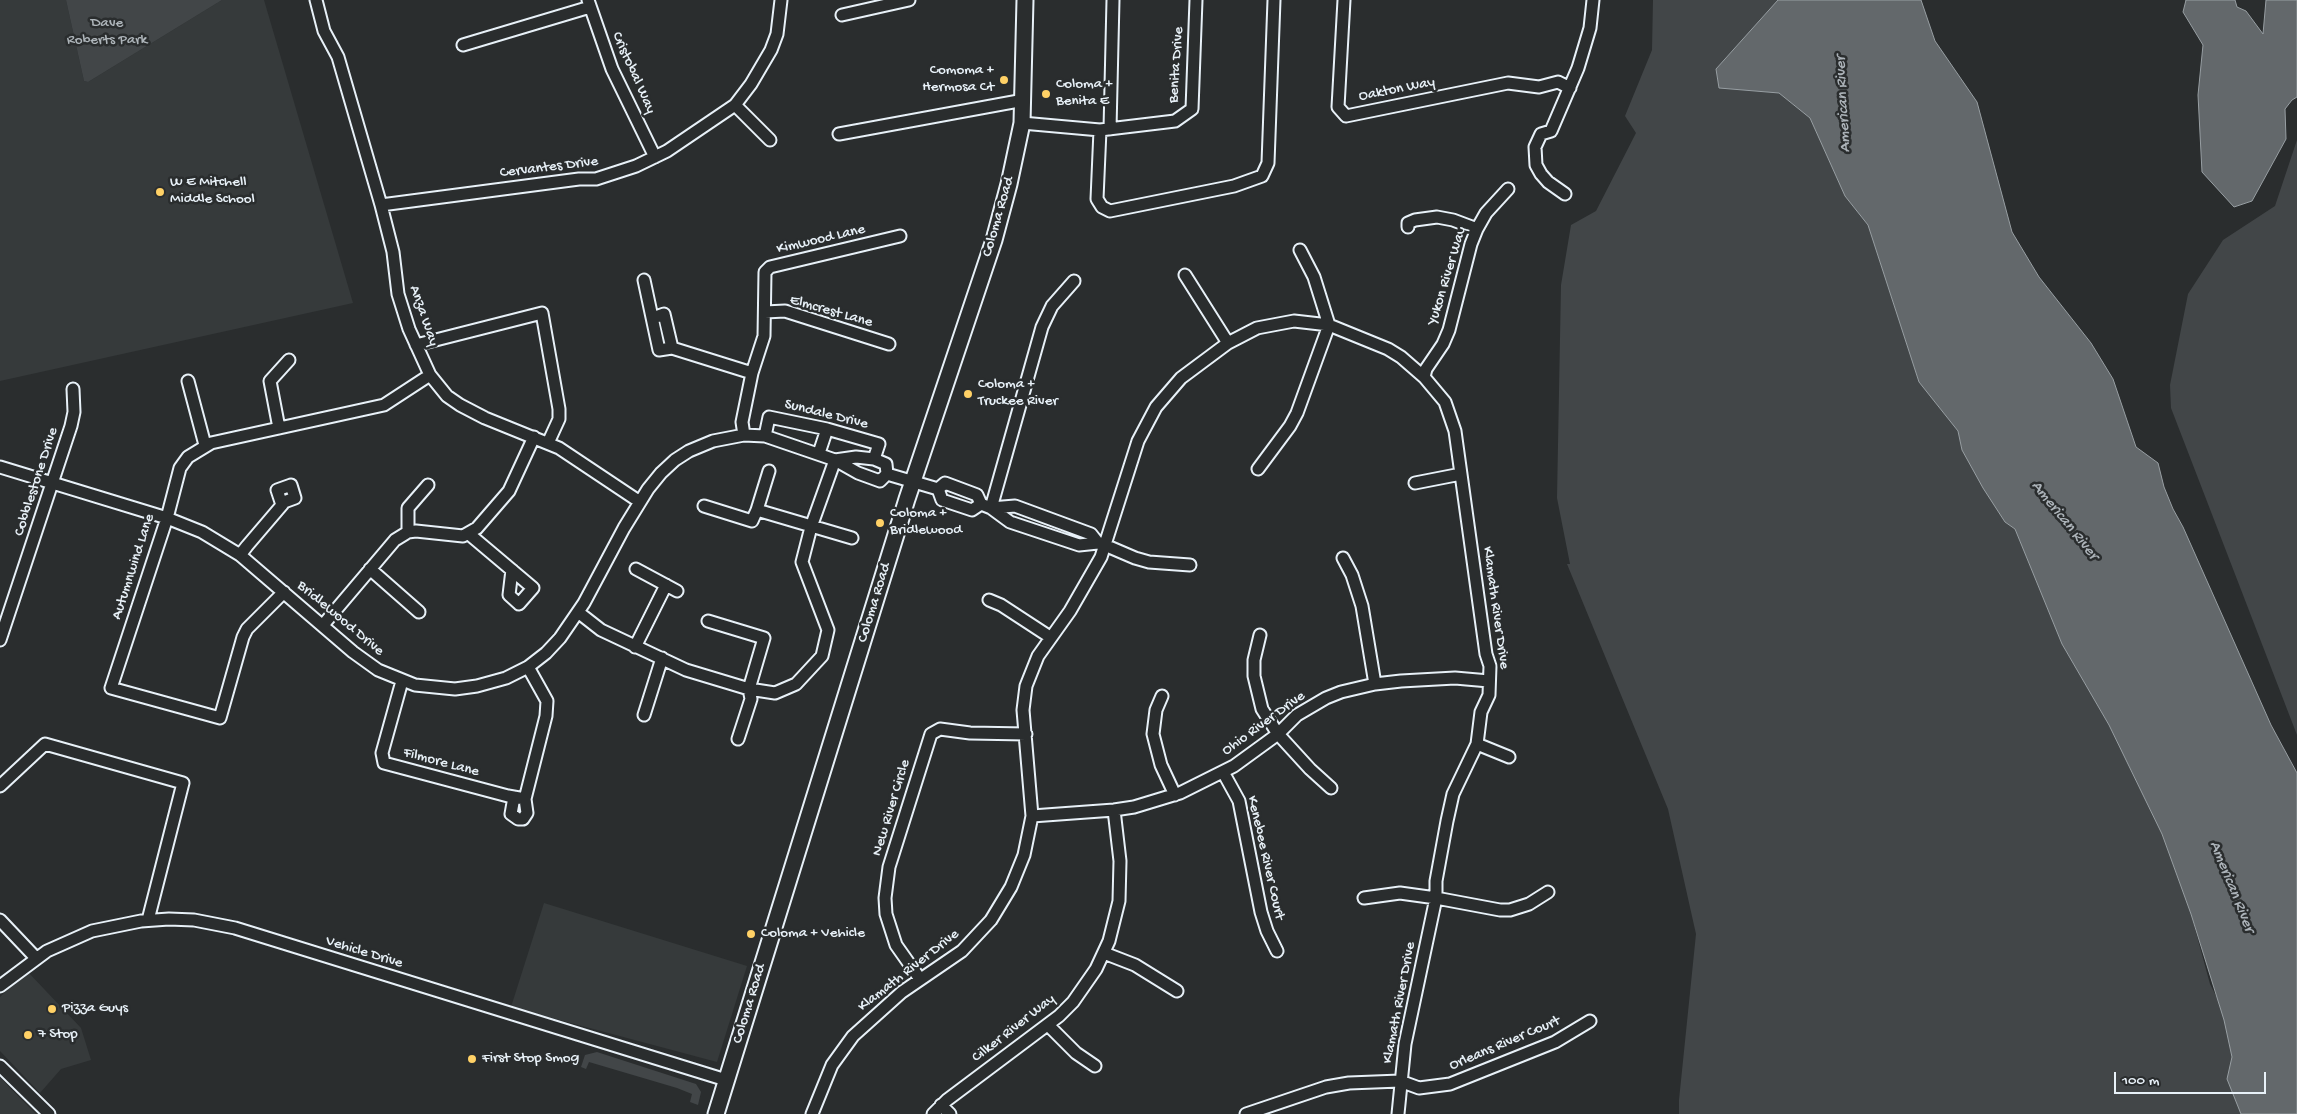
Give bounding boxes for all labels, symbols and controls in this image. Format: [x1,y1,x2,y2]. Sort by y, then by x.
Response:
park label: Dave Roberts Park [67,15,147,50]
street label: Benita Drive [1165,26,1189,104]
street label: Cristobal Way [607,29,659,117]
water label: American River [1832,55,1856,153]
place label: Comoma + Hermosa Ct [922,62,994,97]
marker: Comoma + Hermosa Ct [998,74,1010,86]
street label: Oakton Way [1357,74,1437,106]
place label: Coloma + Benita E [1056,76,1113,111]
marker: Coloma + Benita E [1040,88,1052,100]
street label: Cervantes Drive [499,153,599,183]
place label: W E Mitchell Middle School [170,174,255,209]
street label: Coloma Road [979,175,1019,259]
marker: W E Mitchell Middle School [154,186,166,198]
street label: Kimwood Lane [775,221,867,259]
street label: Yukon River Way [1424,225,1472,327]
street label: Anza Way [404,283,442,349]
street label: Elmcrest Lane [788,292,874,332]
place label: Coloma + Truckee River [978,376,1058,411]
marker: Coloma + Truckee River [962,388,974,400]
street label: Sundale Drive [782,396,870,434]
street label: Cobblestone Drive [11,425,63,539]
water label: American River [2026,477,2102,565]
place label: Coloma + Bridlewood [890,505,962,540]
street label: Autumnwind Lane [108,512,160,622]
marker: Coloma + Bridlewood [874,517,886,529]
street label: Klamath River Drive [1477,546,1513,670]
street label: Coloma Road [854,561,896,645]
street label: Bridlewood Drive [293,577,387,661]
street label: Ohio River Drive [1219,688,1309,760]
street label: Filmore Lane [401,744,481,782]
street label: New River Circle [869,758,915,858]
street label: Kenebee River Court [1242,794,1288,922]
water label: American River [2204,839,2258,935]
place label: Coloma + Vehicle [761,925,865,943]
street label: Klamath River Drive [855,926,963,1016]
marker: Coloma + Vehicle [745,928,757,940]
street label: Vehicle Drive [323,933,405,973]
street label: Klamath River Drive [1379,941,1421,1065]
street label: Coloma Road [729,962,771,1046]
street label: Cilker River Way [969,991,1059,1067]
place label: Pizza Guys [62,1000,128,1018]
marker: Pizza Guys [46,1003,58,1015]
street label: Orleans River Court [1447,1013,1563,1075]
place label: 7 Stop [38,1026,78,1044]
marker: 7 Stop [22,1029,34,1041]
place label: First Stop Smog [482,1050,579,1068]
marker: First Stop Smog [466,1053,478,1065]
scale bar [2117,1062,2270,1094]
text: 100 m [2122,1072,2159,1090]

